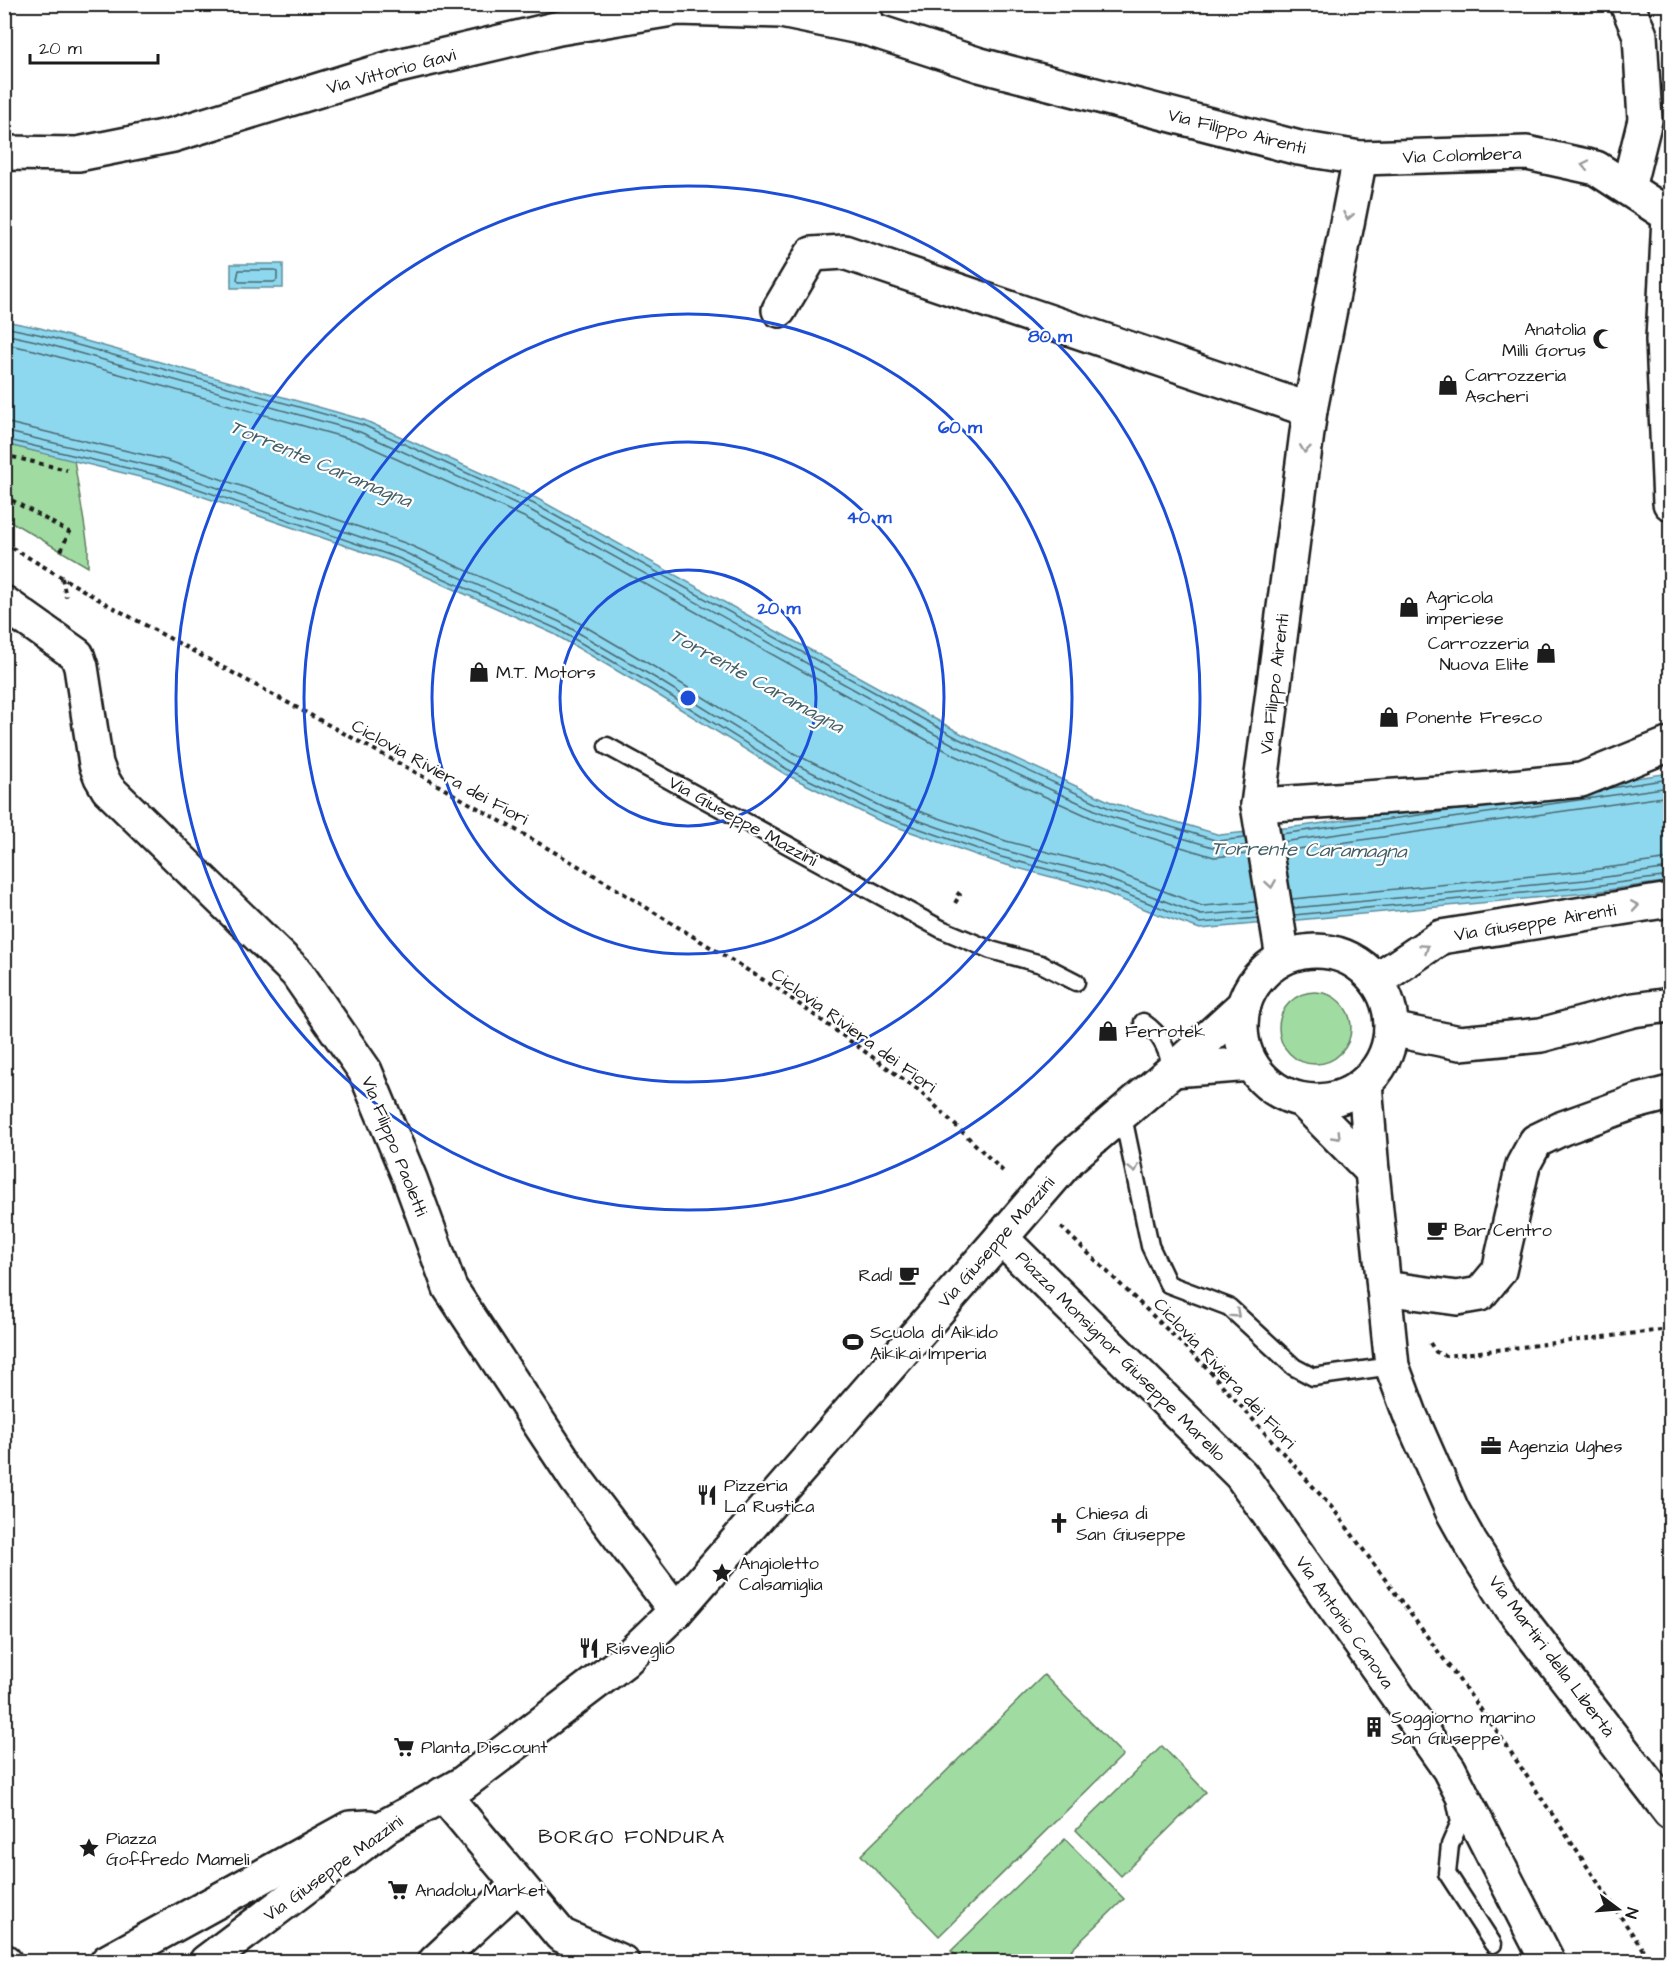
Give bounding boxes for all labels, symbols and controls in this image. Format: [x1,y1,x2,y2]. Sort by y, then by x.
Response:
scale bar [30,27,158,65]
text: 20 m [39,36,82,61]
street label: Via Vittorio Gavi [324,42,459,101]
street label: Via Filippo Airenti [1165,102,1309,161]
street label: Via Colombera [1402,141,1522,170]
one-way arrow [1580,159,1590,172]
one-way arrow [1342,211,1355,221]
place label: Anatolia Milli Gorus [1502,317,1586,363]
text: 80 m [1028,324,1073,349]
mosque icon: Anatolia Milli Gorus [1591,327,1615,351]
place label: Carrozzeria Ascheri [1465,363,1566,409]
shop icon: Carrozzeria Ascheri [1436,373,1460,397]
water label: Torrente Caramagna [225,413,417,516]
text: 60 m [938,415,983,440]
one-way arrow [1300,444,1312,453]
text: 40 m [847,505,892,530]
place label: Agricola imperiese [1426,585,1504,631]
shop icon: Agricola imperiese [1397,595,1421,619]
text: 20 m [757,596,801,621]
street label: Via Filippo Airenti [1253,612,1296,756]
water label: Torrente Caramagna [664,621,849,742]
place label: Carrozzeria Nuova Elite [1428,631,1529,677]
shop icon: Carrozzeria Nuova Elite [1534,641,1558,665]
shop icon: M.T. Motors [467,660,491,684]
place label: M.T. Motors [496,660,596,685]
centre of rings [678,688,698,708]
shop icon: Ponente Fresco [1377,705,1401,729]
place label: Ponente Fresco [1406,705,1542,730]
street label: Ciclovia Riviera dei Fiori [347,713,533,832]
street label: Via Giuseppe Mazzini [664,770,822,873]
water label: Torrente Caramagna [1211,834,1408,867]
one-way arrow [1264,878,1277,888]
street label: Via Giuseppe Airenti [1452,897,1618,948]
one-way arrow [1630,900,1640,912]
one-way arrow [1418,944,1429,955]
street label: Ciclovia Riviera dei Fiori [766,962,942,1099]
shop icon: Ferrotek [1096,1019,1120,1043]
place label: Ferrotek [1125,1019,1205,1044]
street label: Via Filippo Paoletti [355,1072,434,1220]
one-way arrow [1330,1129,1341,1139]
one-way arrow [1127,1164,1140,1174]
street label: Via Giuseppe Mazzini [932,1171,1061,1313]
cafe icon: Bar Centro [1425,1218,1449,1242]
place label: Bar Centro [1454,1218,1552,1243]
street label: Piazza Monsignor Giuseppe Marello [1009,1246,1231,1468]
place label: Rad1 [858,1263,892,1288]
cafe icon: Rad1 [897,1263,921,1287]
street label: Ciclovia Riviera dei Fiori [1148,1292,1302,1455]
one-way arrow [1229,1307,1240,1318]
place label: Scuola di Aikido Aikikai Imperia [870,1320,998,1366]
sports icon: Scuola di Aikido Aikikai Imperia [841,1330,865,1354]
office icon: Agenzia Ughes [1479,1434,1503,1458]
place label: Agenzia Ughes [1508,1434,1623,1460]
place label: Pizzeria La Rustica [724,1473,814,1519]
restaurant icon: Pizzeria La Rustica [695,1483,719,1507]
place label: Chiesa di San Giuseppe [1076,1501,1186,1547]
church icon: Chiesa di San Giuseppe [1047,1511,1071,1535]
place label: Angioletto Calsamiglia [739,1551,823,1598]
street label: Via Antonio Canova [1289,1551,1400,1694]
place icon: Angioletto Calsamiglia [710,1561,734,1585]
street label: Via Martiri della Libertà [1482,1570,1621,1742]
restaurant icon: Risveglio [577,1636,601,1660]
place label: Risveglio [606,1636,675,1662]
place label: Soggiorno marino San Giuseppe [1391,1705,1535,1751]
building icon: Soggiorno marino San Giuseppe [1362,1715,1386,1739]
supermarket icon: Planta Discount [392,1735,416,1759]
place label: Planta Discount [421,1735,548,1760]
street label: Via Giuseppe Mazzini [258,1809,408,1928]
district label: BORGO FONDURA [538,1823,726,1851]
place label: Piazza Goffredo Mameli [106,1826,250,1872]
place icon: Piazza Goffredo Mameli [77,1836,101,1860]
supermarket icon: Anadolu Market [386,1878,410,1902]
place label: Anadolu Market [415,1878,546,1903]
north arrow [1588,1879,1648,1939]
text: N [1620,1905,1643,1921]

